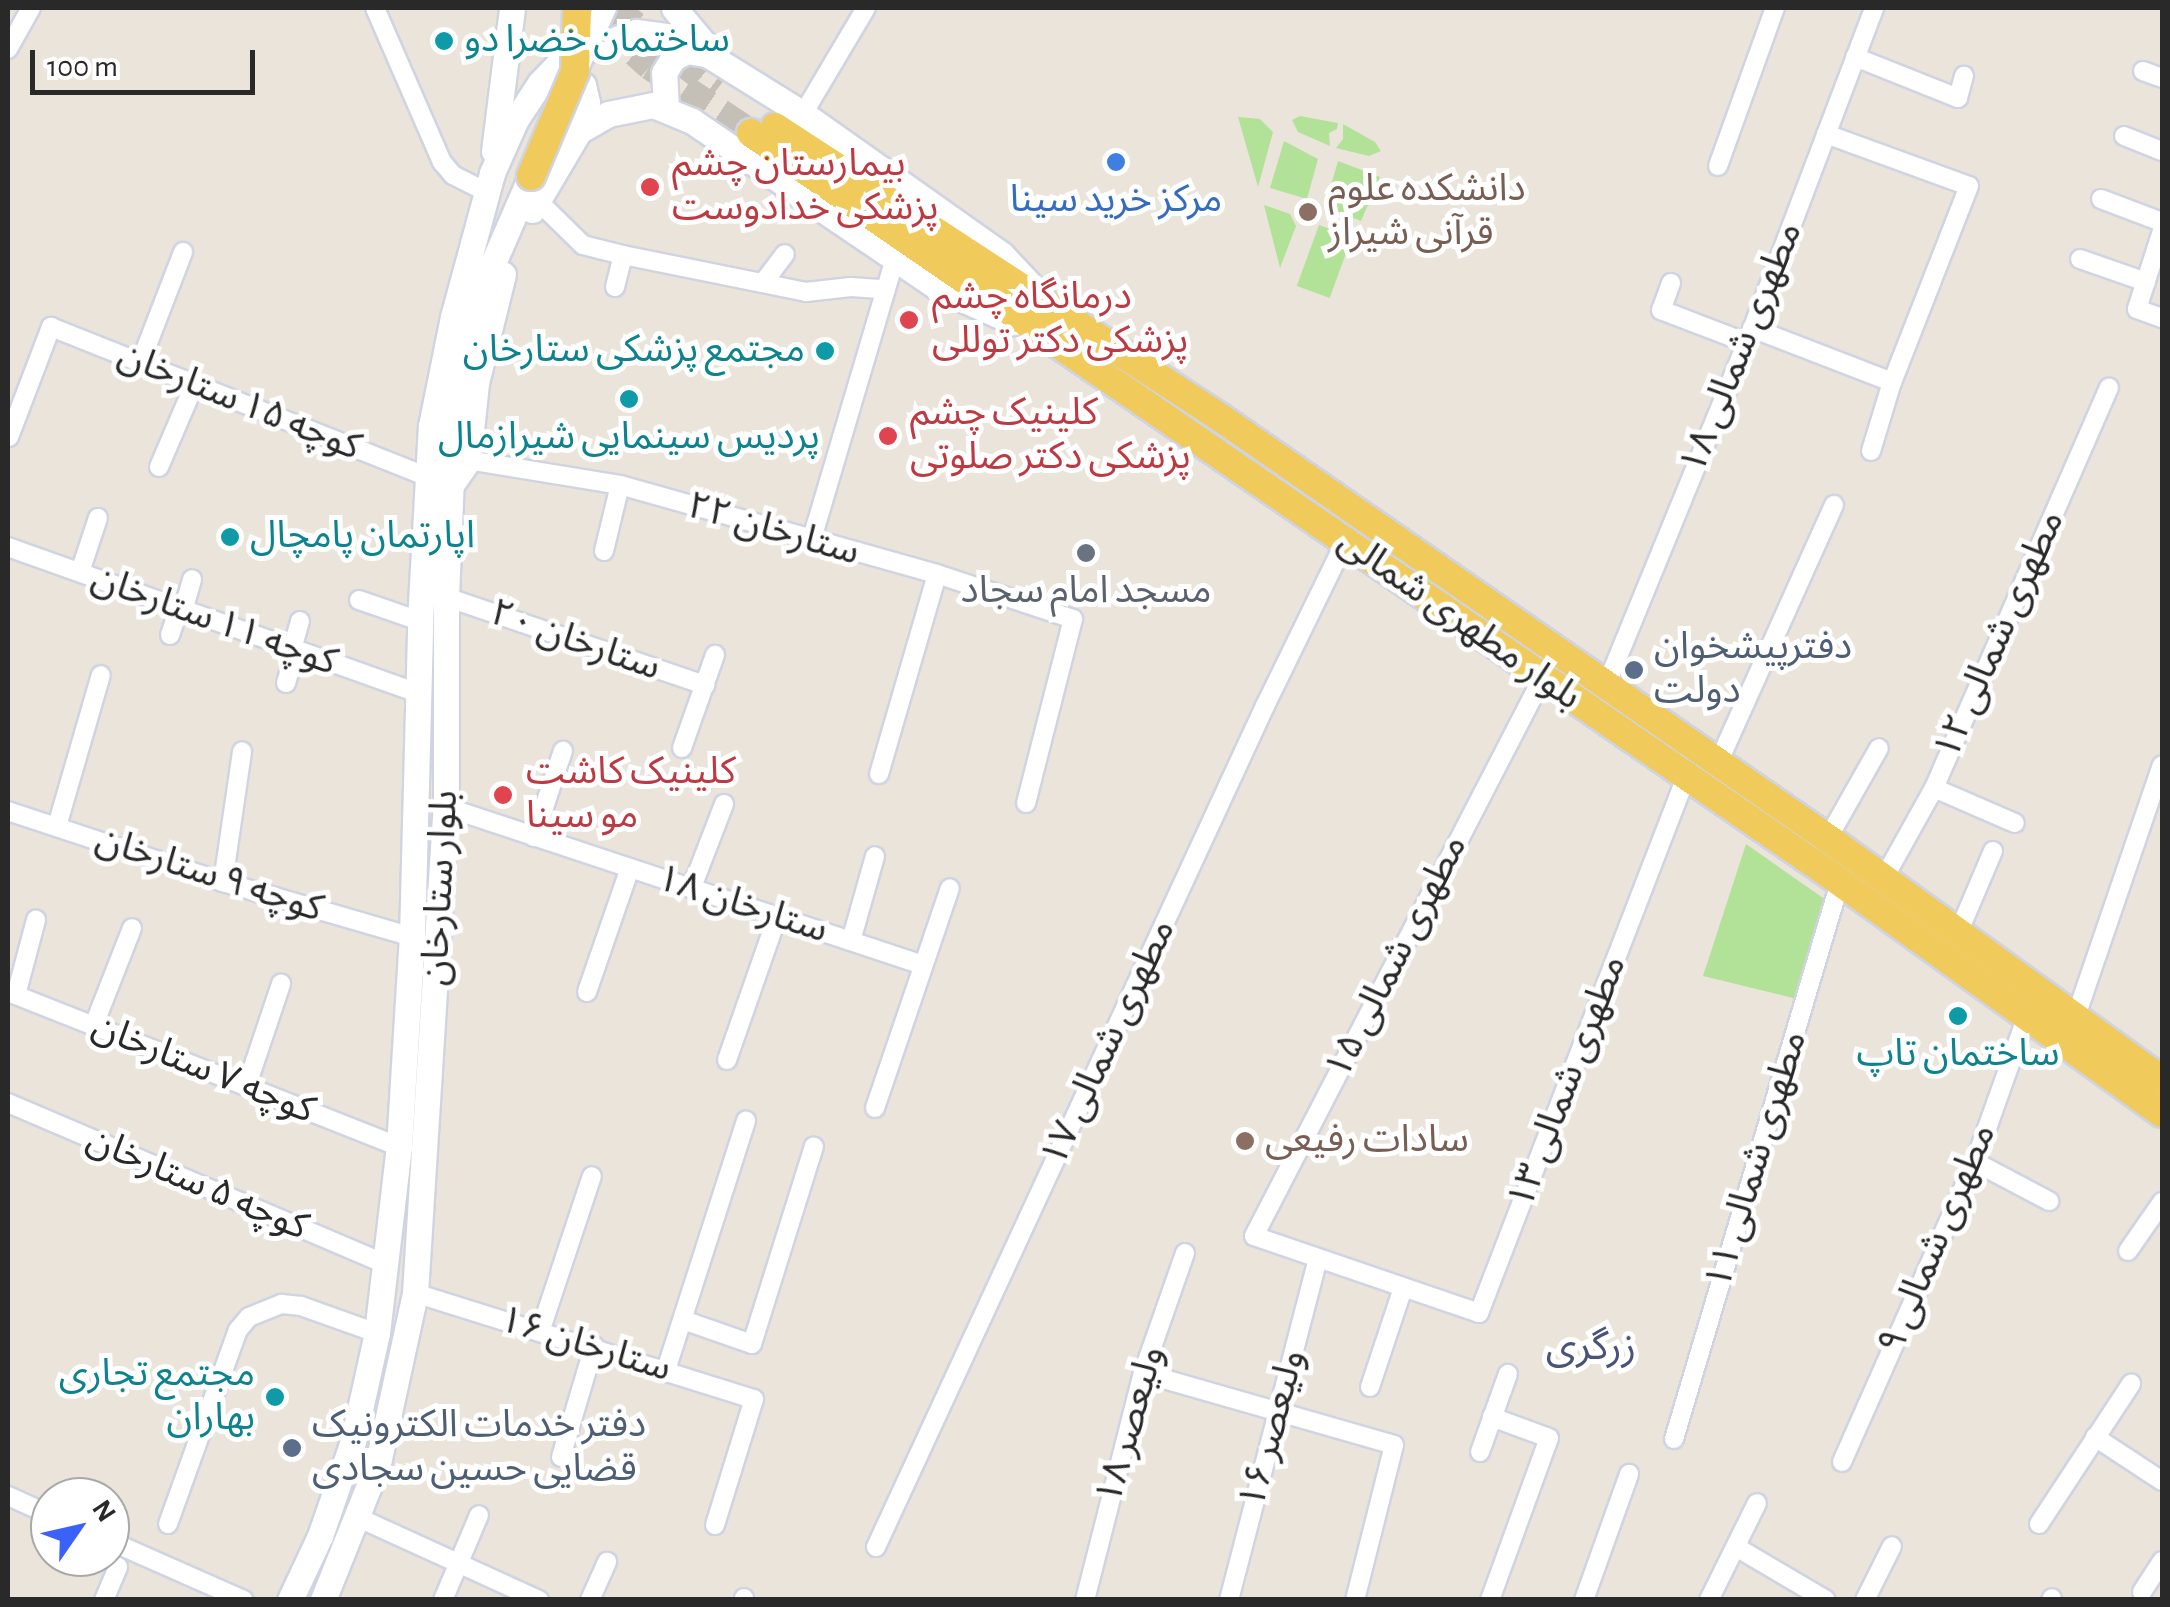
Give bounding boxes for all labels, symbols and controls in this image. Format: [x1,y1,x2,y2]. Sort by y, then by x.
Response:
place label: ساختمان خضرا دو [464,18,730,64]
scale bar [35,30,260,92]
marker: ساختمان خضرا دو [433,30,455,52]
text: 100 m [47,52,118,82]
place label: بیمارستان چشم پزشکی خدادوست [672,142,939,232]
marker: مرکز خرید سینا [1105,151,1127,173]
place label: دانشکده علوم قرآنی شیراز [1328,167,1526,256]
marker: بیمارستان چشم پزشکی خدادوست [637,174,663,200]
place label: مرکز خرید سینا [1010,178,1222,224]
marker: دانشکده علوم قرآنی شیراز [1297,201,1319,223]
street label: ۱۸ مطهری شمالی [1671,216,1813,480]
place label: درمانگاه چشم پزشكی دكتر توللی [932,275,1188,364]
marker: درمانگاه چشم پزشكی دكتر توللی [896,307,922,333]
place label: مجتمع پزشکی ستارخان [463,328,805,374]
street label: کوچه ۱۵ ستارخان [111,333,367,471]
marker: مجتمع پزشکی ستارخان [814,340,836,362]
marker: پردیس سینمایی شیرازمال [618,388,640,410]
place label: کلینیک چشم پزشکی دکتر صلوتی [910,391,1191,480]
place label: پردیس سینمایی شیرازمال [438,415,820,461]
marker: کلینیک چشم پزشکی دکتر صلوتی [875,423,901,449]
street label: ۲۲ ستارخان [682,484,864,576]
street label: ۱۲ مطهری شمالی [1925,504,2075,766]
place label: اپارتمان پامچال [250,514,475,560]
street label: بلوار مطهرى شمالى [1329,519,1589,721]
marker: اپارتمان پامچال [219,526,241,548]
marker: مسجد امام سجاد [1075,542,1097,564]
street label: کوچه ۱۱ ستارخان [85,556,343,686]
place label: مسجد امام سجاد [961,569,1211,615]
street label: ۲۰ ستارخان [484,591,666,691]
place label: دفترپیشخوان دولت [1654,625,1852,714]
marker: دفترپیشخوان دولت [1623,659,1645,681]
place label: کلینیک کاشت مو سینا [526,750,736,839]
marker: کلینیک کاشت مو سینا [490,782,516,808]
street label: بلوار ستارخان [413,789,469,987]
street label: کوچه ۹ ستارخان [90,817,328,933]
street label: ۱۵ مطهری شمالی [1316,828,1478,1086]
street label: ۱۸ ستارخان [651,856,833,954]
street label: ۱۷ مطهری شمالی [1032,912,1186,1174]
street label: ۱۳ مطهری شمالی [1499,949,1637,1215]
street label: کوچه ۷ ستارخان [85,1004,321,1134]
marker: ساختمان تاپ [1947,1005,1969,1027]
street label: ۱۱ مطهری شمالی [1696,1026,1818,1294]
place label: ساختمان تاپ [1857,1032,2059,1078]
street label: کوچه ۵ ستارخان [80,1117,314,1251]
street label: ۹ مطهری شمالی [1869,1117,2007,1361]
place label: سادات رفیعی [1265,1118,1469,1164]
marker: سادات رفیعی [1234,1130,1256,1152]
street label: ۱۶ ستارخان [494,1297,676,1393]
district label: زرگری [1546,1323,1636,1371]
street label: ۱۸ ولیعصر [1087,1341,1175,1509]
street label: ۱۶ ولیعصر [1230,1345,1316,1513]
place label: مجتمع تجاری بهاران [59,1352,255,1442]
marker: مجتمع تجاری بهاران [264,1386,286,1408]
place label: دفتر خدمات الکترونیک قضایی حسین سجادی [312,1403,646,1492]
marker: دفتر خدمات الکترونیک قضایی حسین سجادی [281,1437,303,1459]
north arrow [30,1477,130,1577]
text: N [86,1495,120,1527]

